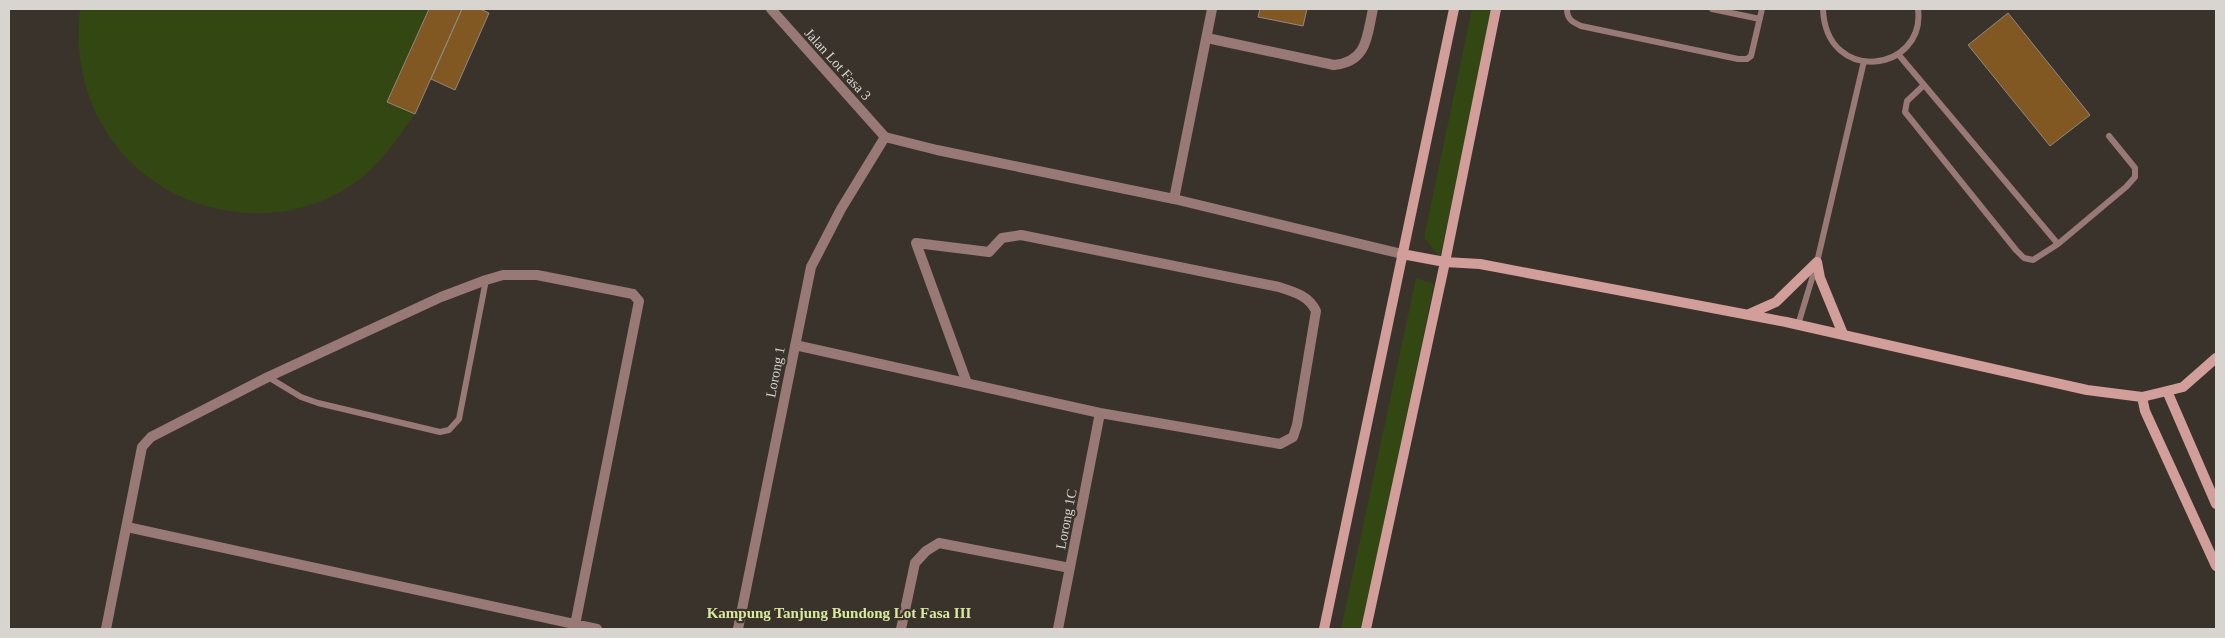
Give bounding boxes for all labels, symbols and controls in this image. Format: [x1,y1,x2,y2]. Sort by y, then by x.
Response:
street label: Jalan Lot Fasa 3 [801,25,874,103]
street label: Lorong 1 [763,345,788,399]
street label: Lorong 1C [1053,488,1080,550]
district label: Kampung Tanjung Bundong Lot Fasa III [707,605,972,621]

